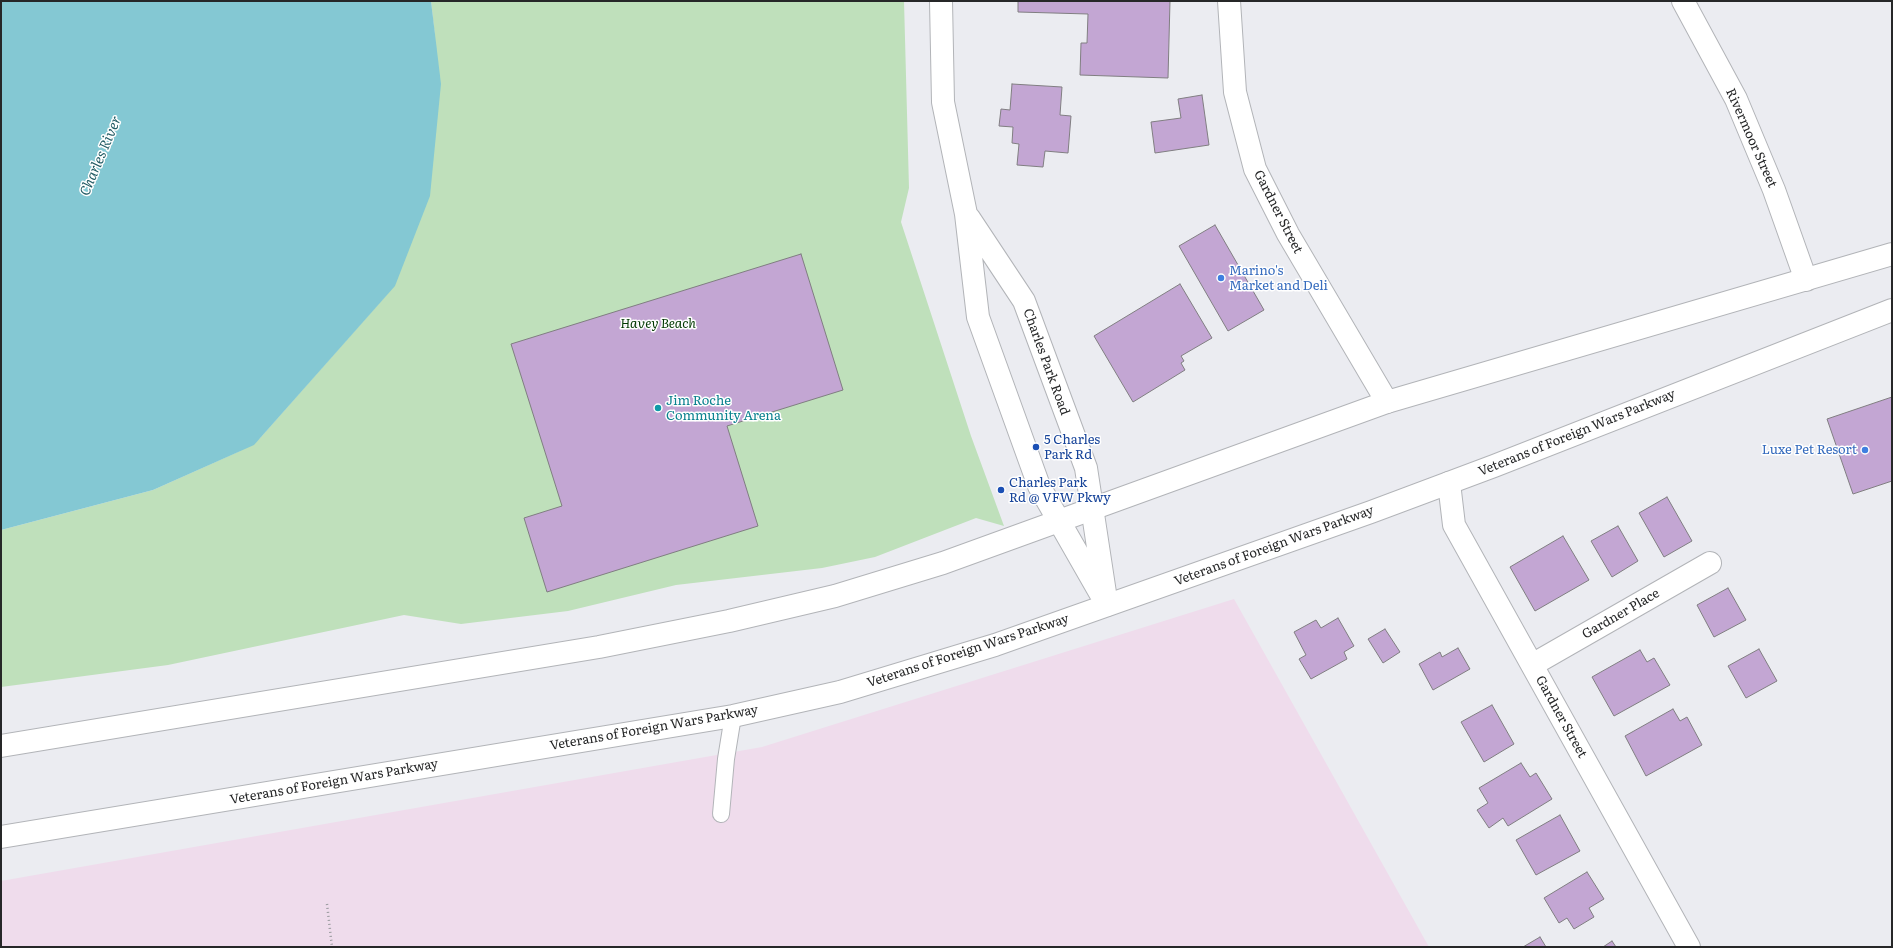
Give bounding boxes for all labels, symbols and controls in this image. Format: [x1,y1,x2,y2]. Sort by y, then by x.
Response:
street label: Rivermoor Street [1722,86,1780,190]
water label: Charles River [77,114,125,198]
street label: Gardner Street [1250,168,1306,256]
place label: Marino's Market and Deli [1229,263,1328,294]
marker: Marino's Market and Deli [1216,273,1226,283]
street label: Charles Park Road [1019,307,1073,417]
park label: Havey Beach [620,316,696,332]
street label: Veterans of Foreign Wars Parkway [1476,386,1678,480]
place label: Jim Roche Community Arena [666,393,781,424]
marker: Jim Roche Community Arena [653,403,663,413]
place label: 5 Charles Park Rd [1044,432,1100,463]
marker: 5 Charles Park Rd [1031,442,1041,452]
place label: Luxe Pet Resort [1762,442,1857,458]
marker: Luxe Pet Resort [1860,445,1870,455]
place label: Charles Park Rd @ VFW Pkwy [1009,475,1111,506]
marker: Charles Park Rd @ VFW Pkwy [996,485,1006,495]
street label: Veterans of Foreign Wars Parkway [1172,503,1376,589]
street label: Gardner Place [1580,586,1662,642]
street label: Veterans of Foreign Wars Parkway [865,611,1071,691]
street label: Gardner Street [1532,673,1590,761]
street label: Veterans of Foreign Wars Parkway [549,702,759,754]
street label: Veterans of Foreign Wars Parkway [229,756,439,808]

